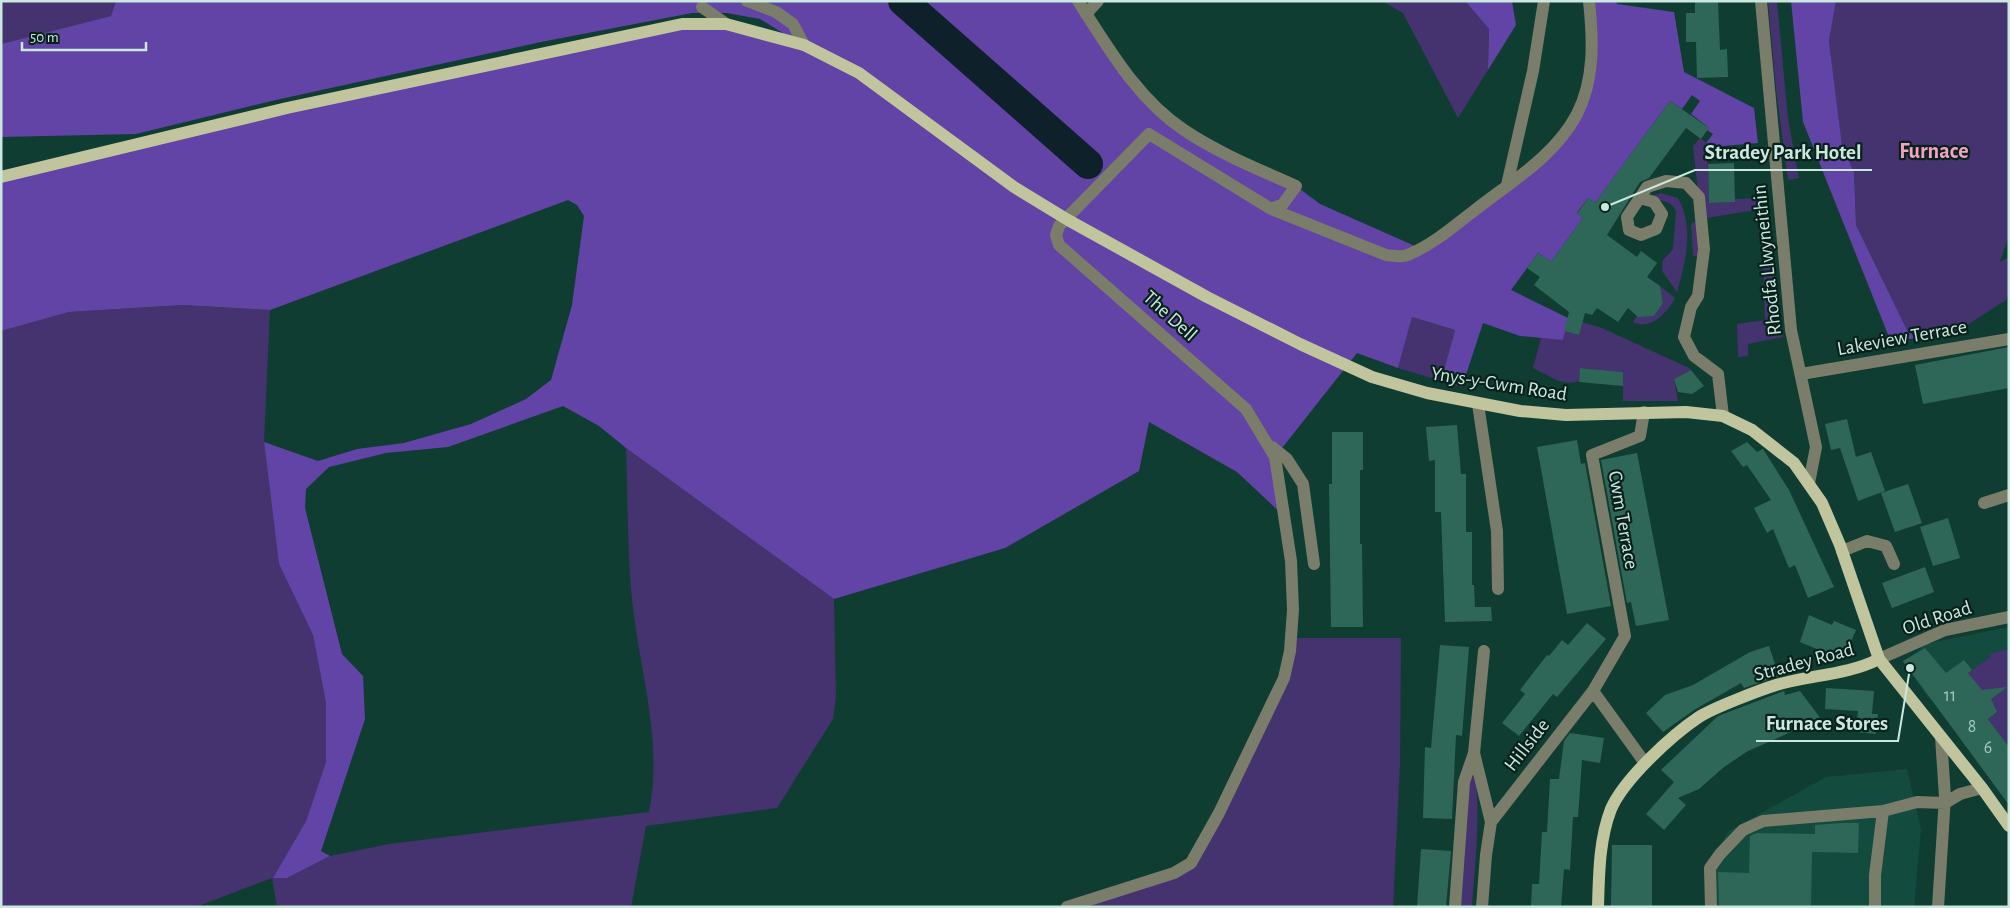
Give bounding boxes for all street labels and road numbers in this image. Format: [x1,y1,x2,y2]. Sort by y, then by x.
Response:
street label: Rhodfa Llwyneithin [1749,184,1785,336]
street label: The Dell [1139,287,1201,345]
street label: Lakeview Terrace [1836,317,1968,359]
street label: Ynys-y-Cwm Road [1430,363,1568,405]
street label: Cwm Terrace [1605,469,1641,571]
street label: Old Road [1900,598,1974,638]
street label: Stradey Road [1752,639,1856,685]
street label: Hillside [1501,715,1553,775]

